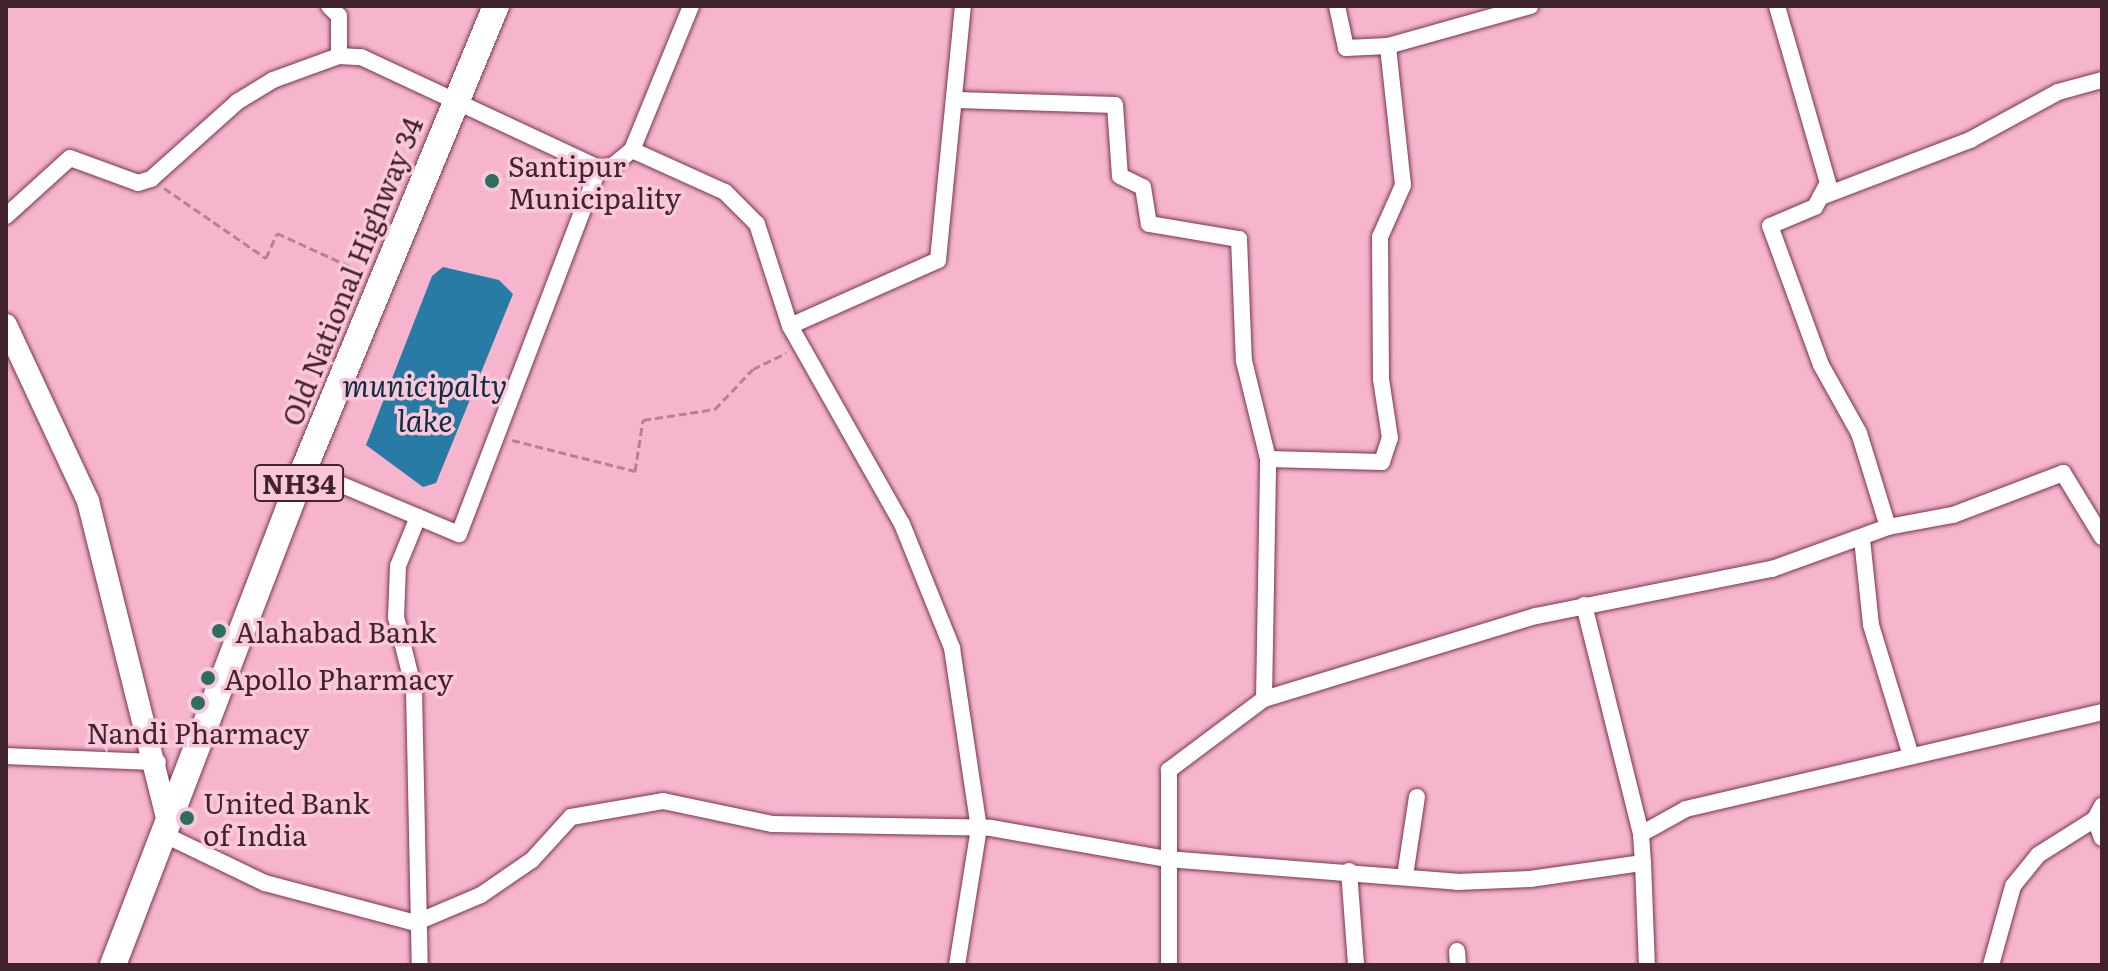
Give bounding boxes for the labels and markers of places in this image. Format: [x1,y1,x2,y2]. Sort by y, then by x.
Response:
place label: Santipur Municipality [508,148,681,214]
marker: Santipur Municipality [483,172,501,190]
place label: Alahabad Bank [235,614,436,648]
marker: Alahabad Bank [210,622,228,640]
place label: Apollo Pharmacy [224,661,453,695]
marker: Apollo Pharmacy [199,669,217,687]
marker: Nandi Pharmacy [189,694,207,712]
place label: Nandi Pharmacy [87,715,309,749]
place label: United Bank of India [203,785,369,851]
marker: United Bank of India [178,809,196,827]

